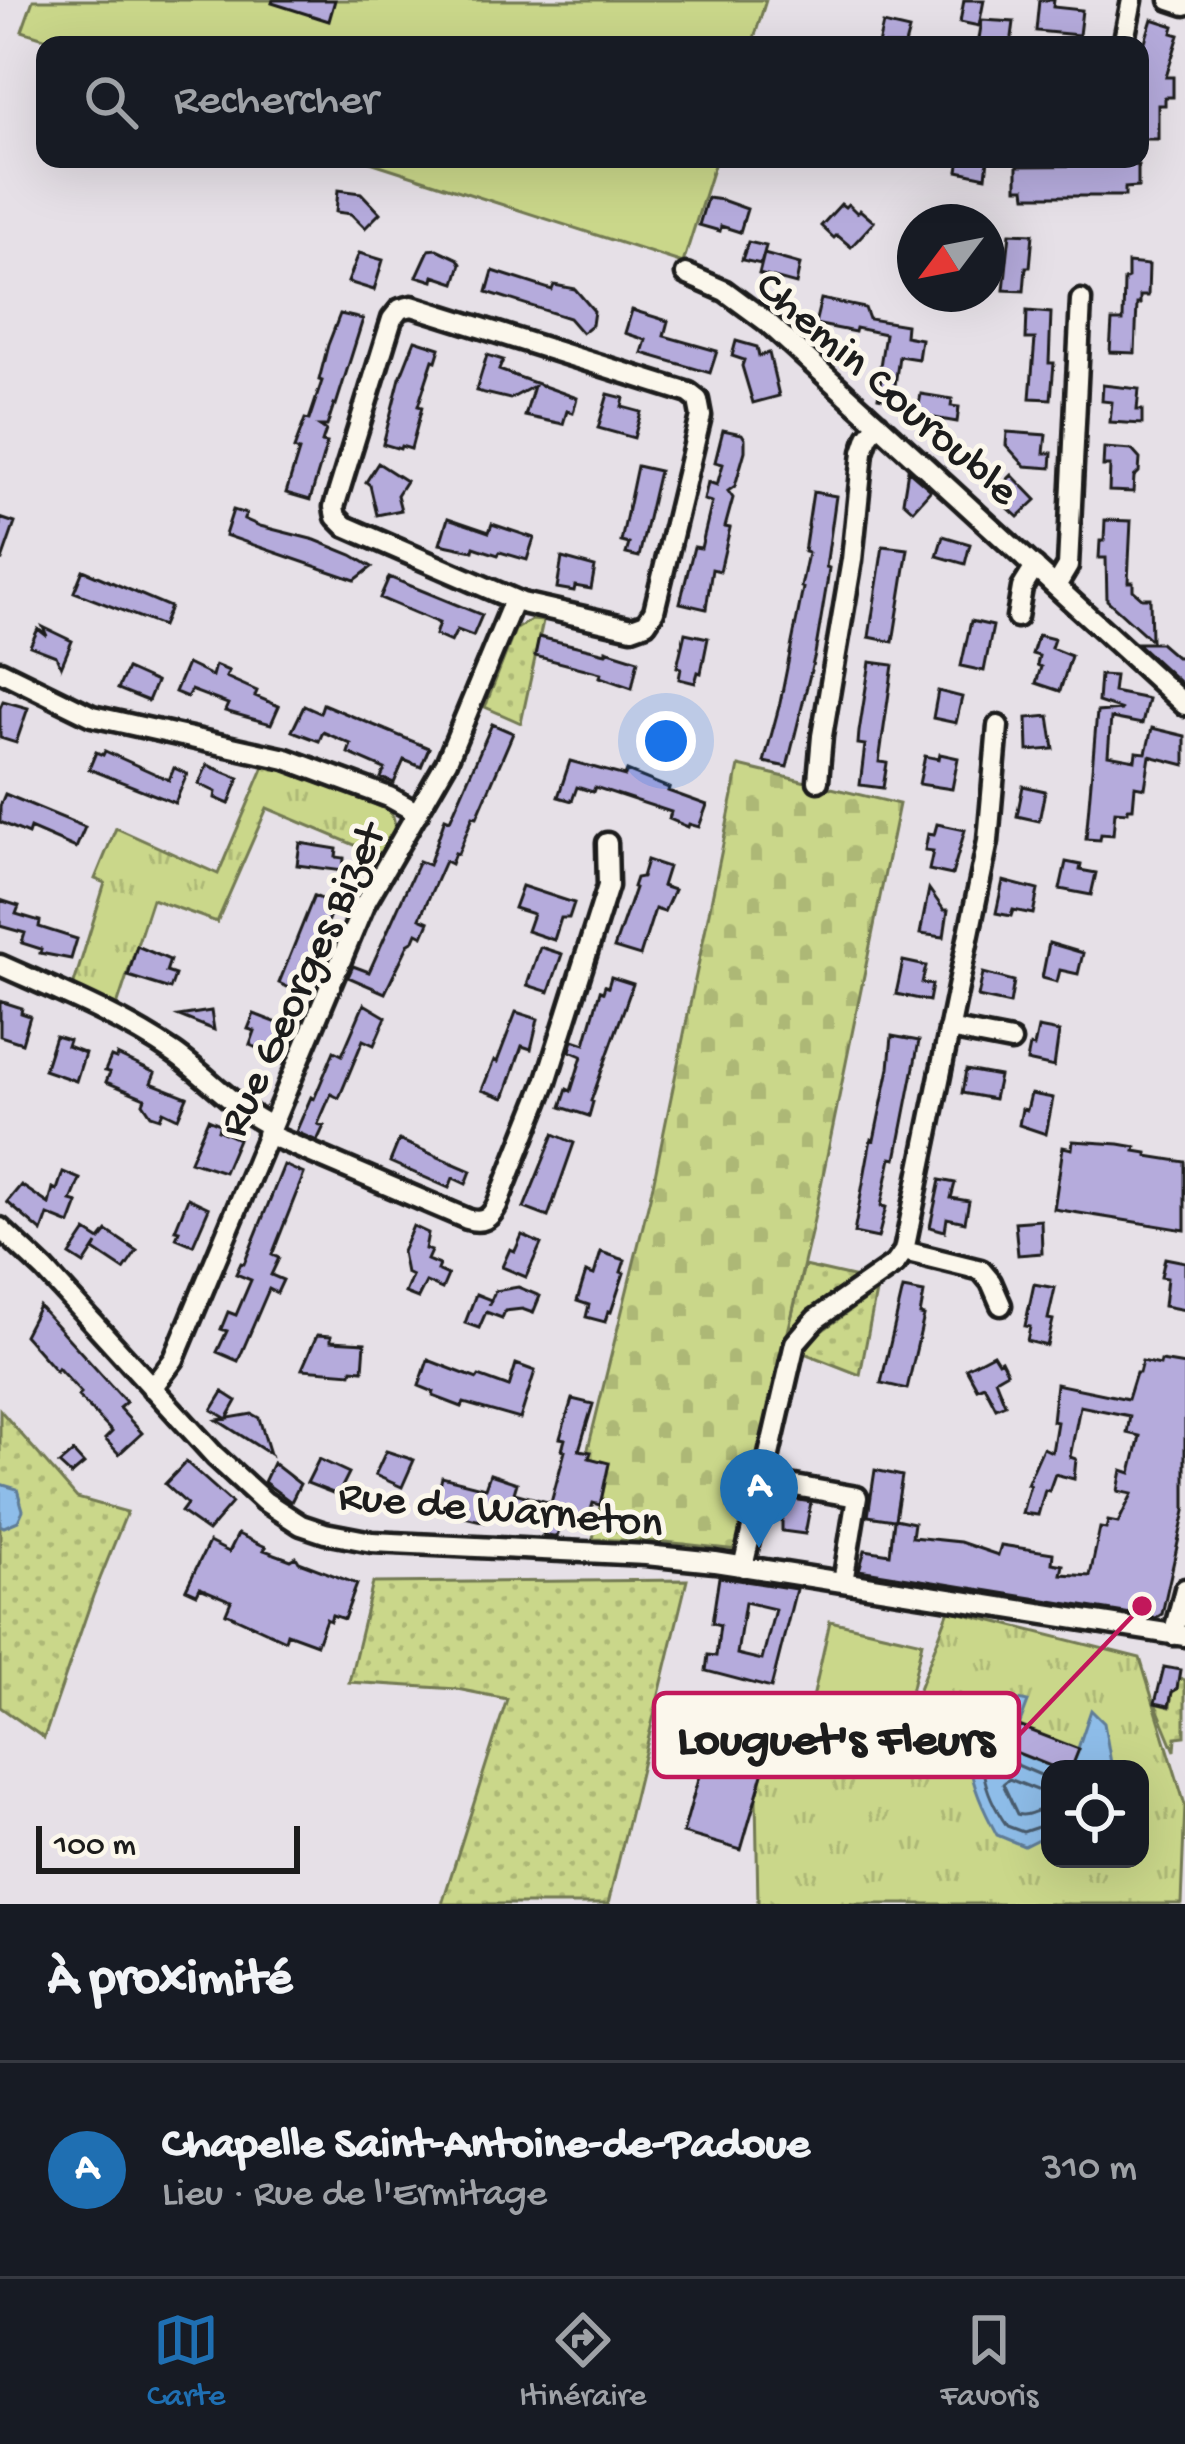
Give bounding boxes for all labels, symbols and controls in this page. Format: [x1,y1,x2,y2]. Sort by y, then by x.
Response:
search box [36,36,1149,168]
icon: search [78,69,144,135]
text: Rechercher [174,76,378,129]
north arrow [897,204,1005,312]
street label: Chemin Courouble [743,262,1028,520]
your location [636,711,696,771]
street label: Rue Georges Bizet [209,813,402,1146]
pin: A [720,1449,798,1548]
street label: Rue de Warneton [336,1472,665,1553]
callout: Louguet's Fleurs [654,1693,1019,1777]
text: Louguet's Fleurs [677,1715,997,1772]
map controls [1041,1760,1149,1868]
button: locate [1041,1760,1149,1868]
scale bar [36,1820,300,1873]
text: 100 m [54,1828,136,1866]
text: À proximité [48,1952,292,2012]
text: Chapelle Saint-Antoine-de-Padoue [162,2120,810,2173]
text: A [75,2147,99,2193]
text: 310 m [1042,2147,1137,2193]
text: Lieu · Rue de l'Ermitage [162,2173,547,2219]
tab: Carte [147,2307,225,2417]
tab: Itinéraire [519,2307,646,2417]
tab: Favoris [940,2307,1038,2417]

